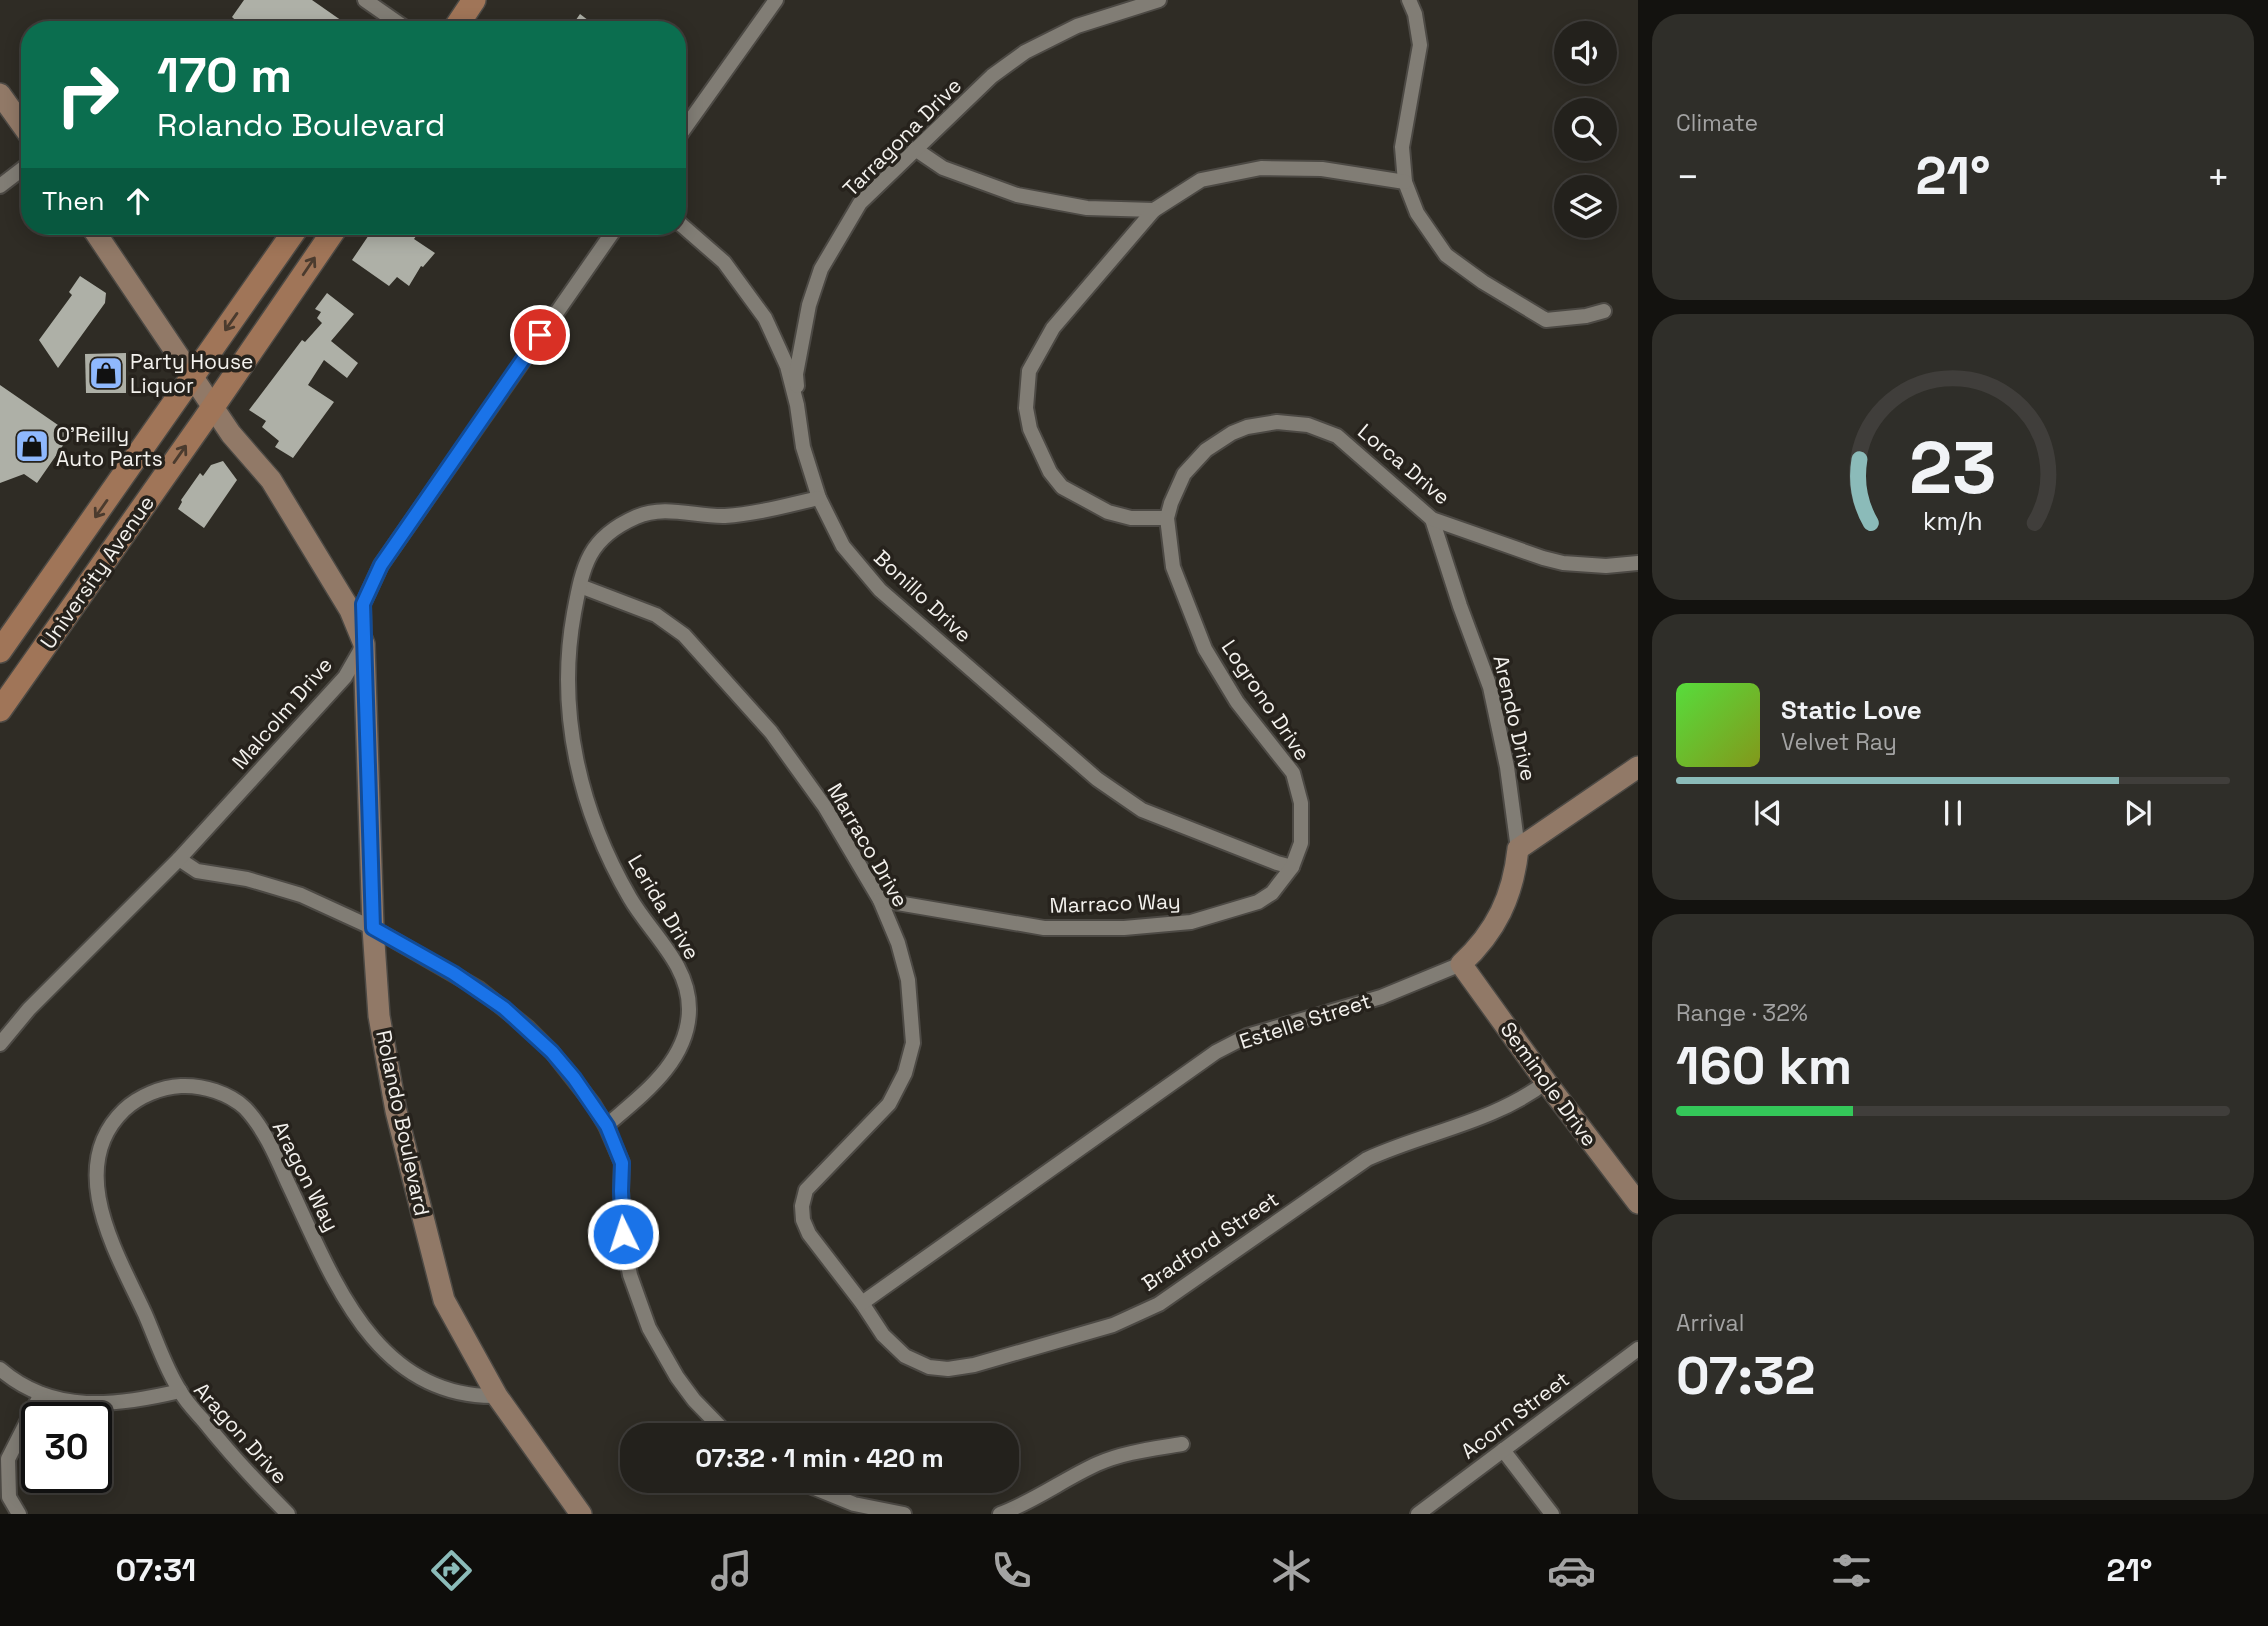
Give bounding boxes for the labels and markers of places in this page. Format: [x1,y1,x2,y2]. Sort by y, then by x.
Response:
pin [510,305,570,365]
place label: Party House Liquor [130,348,253,399]
shop icon: Party House Liquor [87,354,125,392]
place label: O'Reilly Auto Parts [56,421,163,472]
shop icon: O'Reilly Auto Parts [13,427,51,465]

